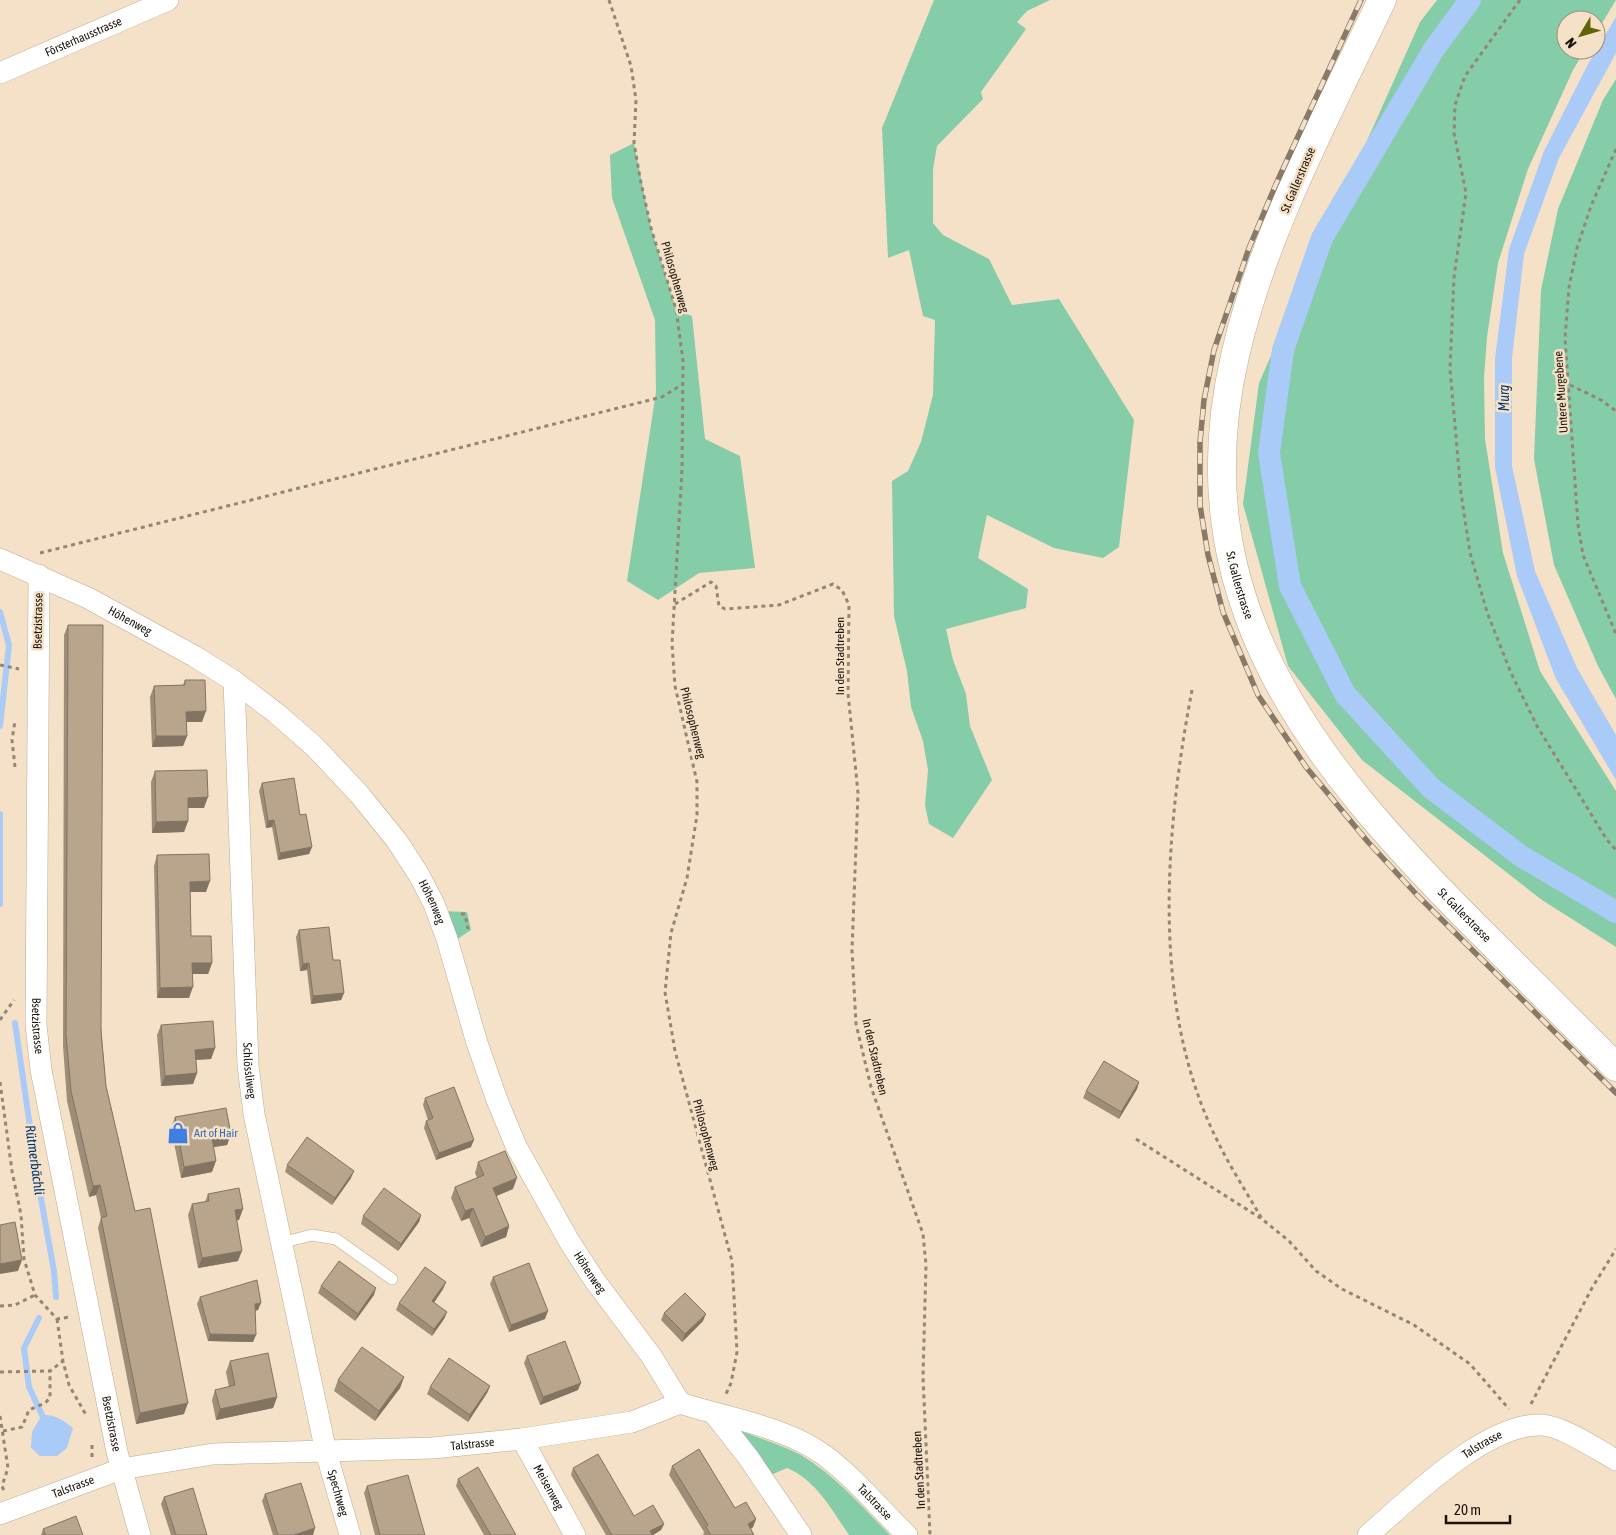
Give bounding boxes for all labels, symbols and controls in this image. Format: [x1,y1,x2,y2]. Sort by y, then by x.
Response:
north arrow [1556,10,1606,60]
street label: Försterhausstrasse [43,14,124,60]
text: N [1562,35,1580,51]
street label: St. Gallerstrasse [1278,145,1318,215]
street label: Philosophenweg [658,240,692,315]
street label: Untere Murgebene [1551,351,1571,433]
water label: Murg [1496,385,1512,411]
street label: St. Gallerstrasse [1223,550,1256,621]
street label: Bsetzistrasse [31,593,45,649]
street label: Höhenweg [106,603,155,639]
street label: In den Stadtreben [833,617,847,695]
street label: Philosophenweg [677,686,709,761]
street label: Höhenweg [416,877,448,927]
street label: St. Gallerstrasse [1435,885,1494,945]
street label: Bsetzistrasse [29,998,46,1055]
street label: In den Stadtreben [859,1017,891,1097]
street label: Schlössliweg [240,1042,259,1100]
street label: Philosophenweg [690,1098,722,1173]
shop icon: Art of Hair [165,1120,191,1146]
water label: Rütmerbächli [22,1124,48,1196]
place label: Art of Hair [194,1126,238,1140]
street label: Höhenweg [571,1249,609,1297]
street label: Bsetzistrasse [99,1395,124,1453]
street label: Talstrasse [1460,1428,1504,1461]
street label: In den Stadtreben [910,1431,928,1509]
street label: Talstrasse [450,1435,495,1453]
street label: Meisenweg [530,1462,567,1513]
street label: Spechtweg [325,1468,351,1519]
street label: Talstrasse [50,1473,96,1501]
street label: Talstrasse [855,1481,895,1523]
scale bar [1446,1492,1510,1524]
text: 20 m [1454,1501,1481,1518]

